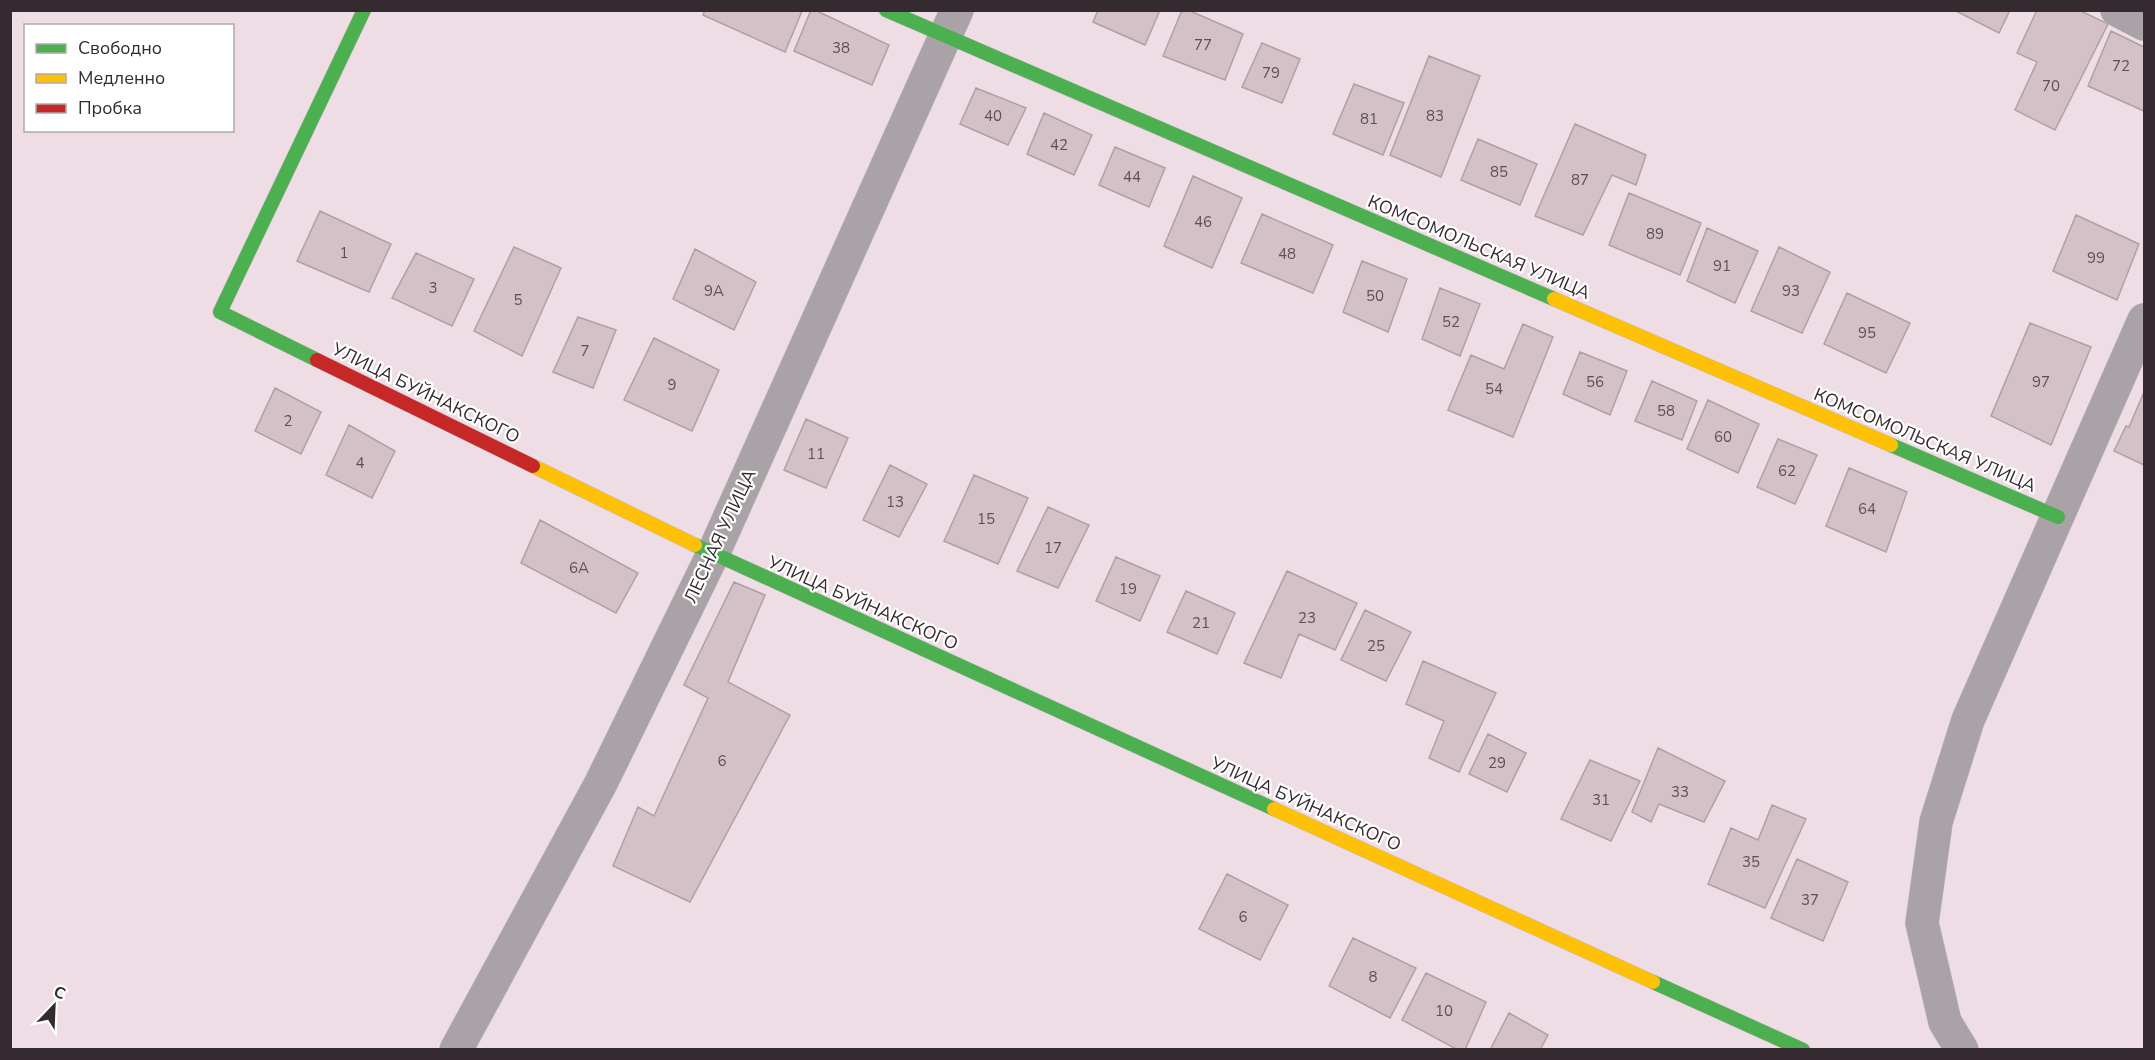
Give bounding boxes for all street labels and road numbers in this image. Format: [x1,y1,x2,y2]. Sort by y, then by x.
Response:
street label: КОМСОМОЛЬСКАЯ УЛИЦА [1364,189,1594,305]
street label: УЛИЦА БУЙНАКСКОГО [327,337,524,449]
street label: КОМСОМОЛЬСКАЯ УЛИЦА [1810,382,2040,498]
street label: ЛЕСНАЯ УЛИЦА [678,465,762,607]
street label: УЛИЦА БУЙНАКСКОГО [763,550,962,656]
street label: УЛИЦА БУЙНАКСКОГО [1206,751,1405,857]

